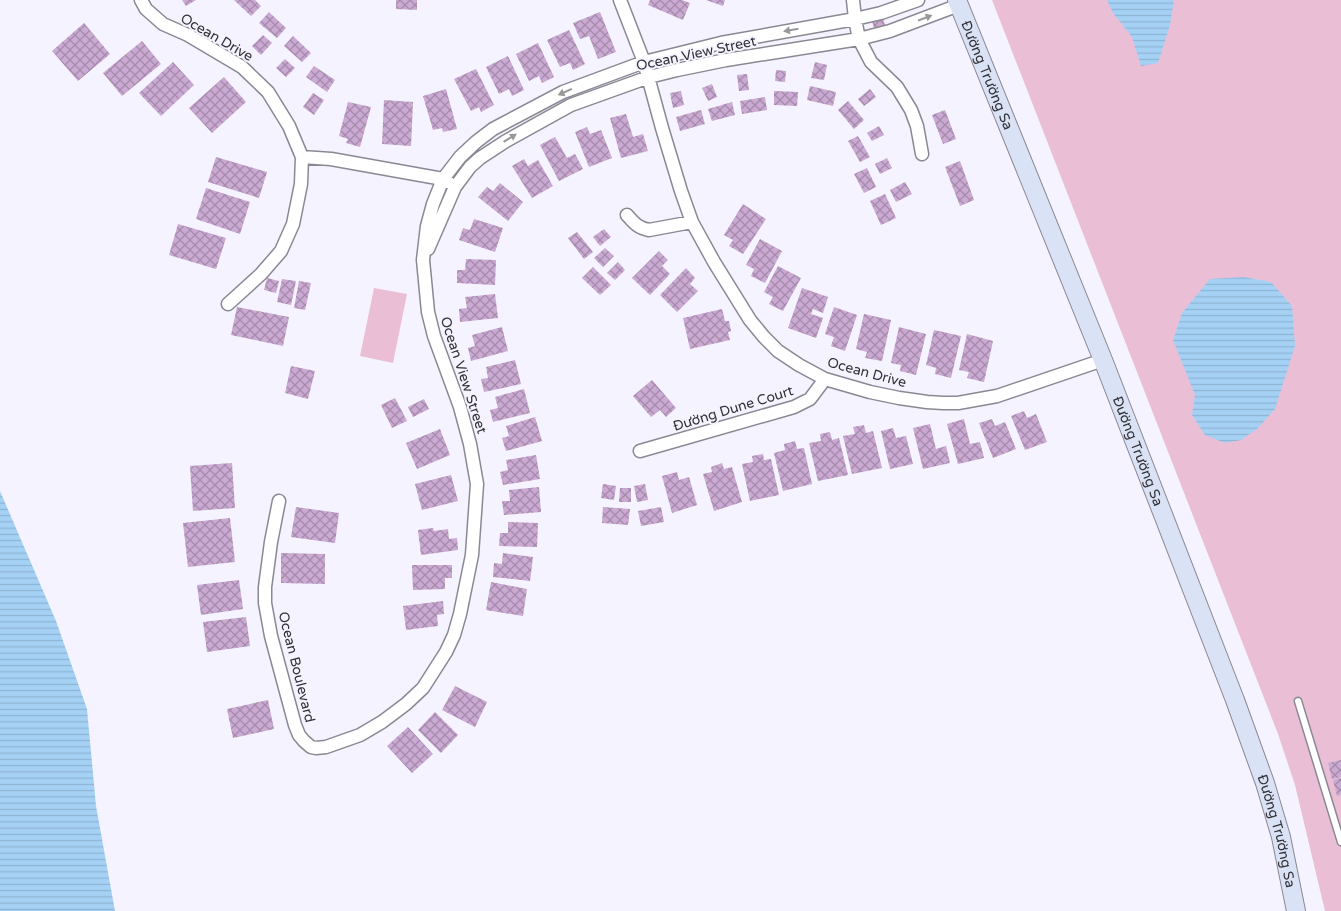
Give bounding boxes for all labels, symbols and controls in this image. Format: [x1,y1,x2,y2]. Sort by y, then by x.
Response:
street label: Ocean Drive [177,10,256,65]
one-way arrow [917,14,932,21]
street label: Đường Trường Sa [957,18,1017,132]
one-way arrow [783,27,799,35]
street label: Ocean View Street [635,32,758,74]
one-way arrow [558,88,572,96]
one-way arrow [503,134,517,143]
street label: Ocean View Street [437,314,491,436]
street label: Ocean Drive [826,354,908,391]
street label: Đường Dune Court [671,382,796,435]
street label: Đường Trường Sa [1109,394,1167,508]
street label: Ocean Boulevard [275,610,319,724]
street label: Đường Trường Sa [1254,772,1299,889]

